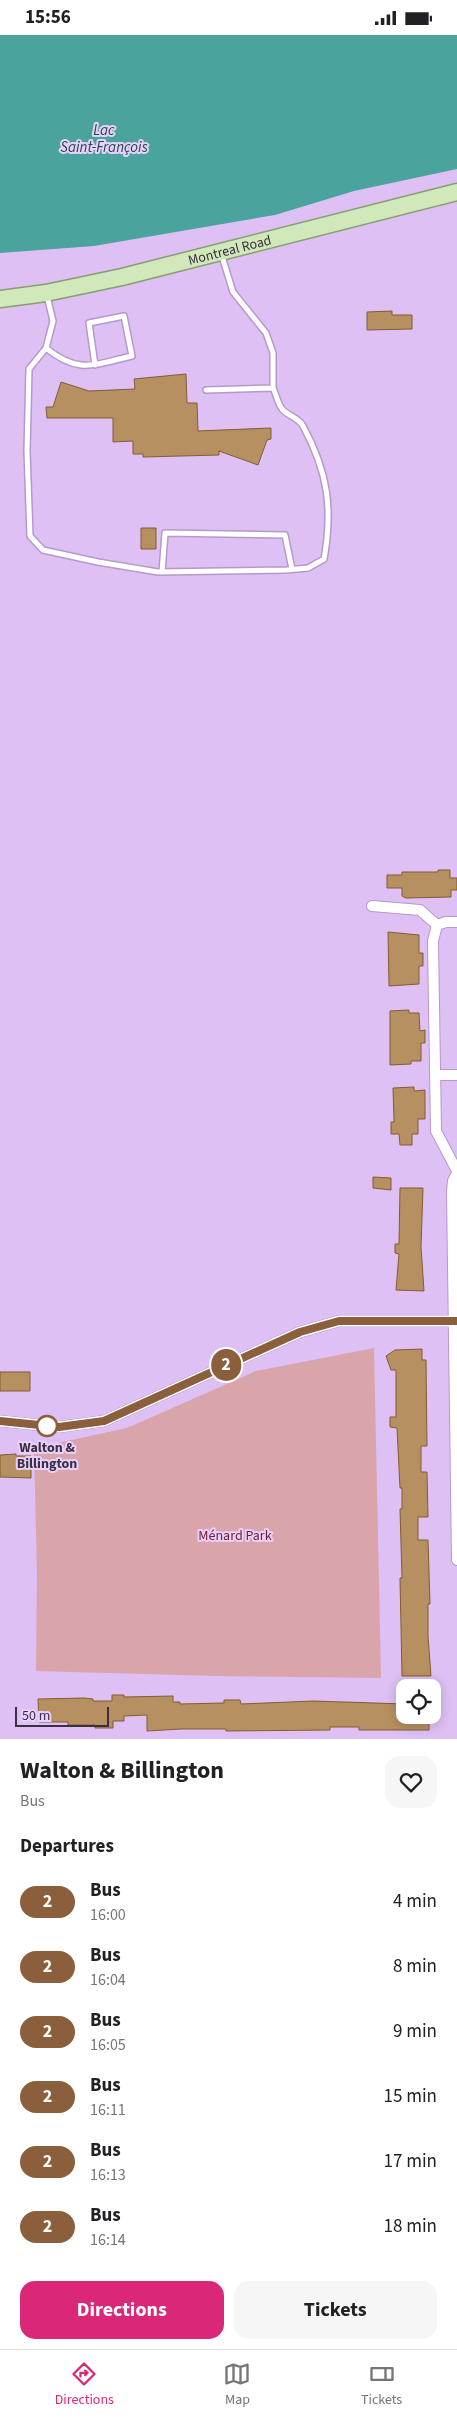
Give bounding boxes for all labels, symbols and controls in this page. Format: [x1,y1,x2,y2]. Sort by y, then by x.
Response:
text: 15:56 [25,4,71,31]
water label: Lac Saint-François [60,120,148,158]
street label: Montreal Road [186,231,274,271]
line badge: 2 [210,1349,242,1381]
text: 2 [221,1352,231,1377]
marker: Walton & Billington [36,1415,58,1437]
place label: Walton & Billington [17,1438,77,1474]
park label: Ménard Park [198,1526,272,1546]
map controls [396,1679,441,1724]
button: locate [396,1679,441,1724]
scale bar [15,1704,109,1727]
text: 50 m [22,1706,50,1726]
text: Walton & Billington [20,1753,224,1788]
button: heart [385,1756,437,1808]
text: Bus [20,1790,45,1812]
text: Departures [20,1833,114,1860]
text: Bus [90,1877,121,1904]
text: 4 min [393,1888,437,1915]
text: 2 [43,1889,52,1914]
text: 16:00 [90,1904,126,1926]
text: Bus [90,1942,121,1969]
text: 8 min [393,1953,437,1980]
text: 2 [43,1954,52,1979]
text: 16:04 [90,1969,126,1991]
text: Bus [90,2007,121,2034]
text: 9 min [393,2018,437,2045]
text: 2 [43,2019,52,2044]
text: 16:05 [90,2034,126,2056]
text: Bus [90,2072,121,2099]
text: 15 min [383,2083,437,2110]
text: 2 [43,2084,52,2109]
text: 16:11 [90,2099,126,2121]
text: Bus [90,2137,121,2164]
text: 17 min [383,2148,437,2175]
text: 2 [43,2149,52,2174]
text: 16:13 [90,2164,126,2186]
text: Bus [90,2202,121,2229]
text: 18 min [383,2213,437,2240]
text: 2 [43,2214,52,2239]
text: 16:14 [90,2229,126,2251]
button: Directions [20,2281,224,2339]
button: Tickets [234,2281,437,2339]
tab: Directions [55,2360,114,2410]
tab: Map [223,2360,251,2410]
tab: Tickets [361,2360,402,2410]

